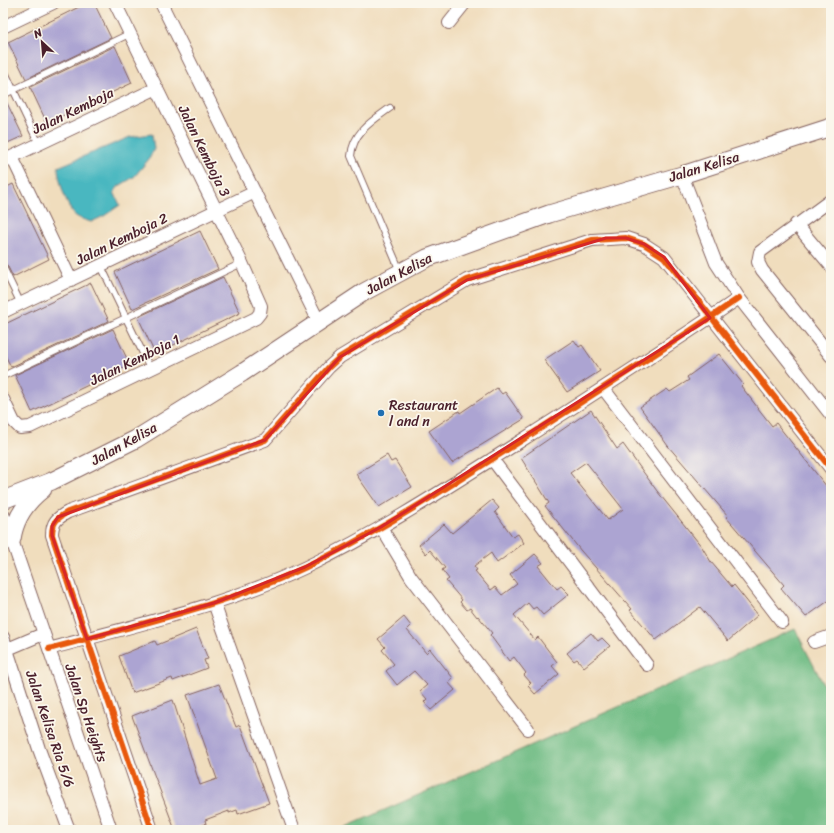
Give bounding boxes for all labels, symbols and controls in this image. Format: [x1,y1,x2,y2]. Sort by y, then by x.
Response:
north arrow [22,22,62,62]
text: N [29,23,46,44]
street label: Jalan Kemboja [27,80,119,142]
street label: Jalan Kemboja 3 [171,100,237,201]
street label: Jalan Kelisa [665,144,743,190]
street label: Jalan Kemboja 2 [71,206,172,273]
street label: Jalan Kelisa [360,246,438,302]
street label: Jalan Kemboja 1 [85,327,184,393]
place label: Restaurant l and n [389,393,458,434]
marker: Restaurant l and n [376,408,386,418]
street label: Jalan Kelisa [85,415,163,473]
street label: Jalan Sp Heights [57,659,115,766]
street label: Jalan Kelisa Ria 5/6 [18,666,82,791]

